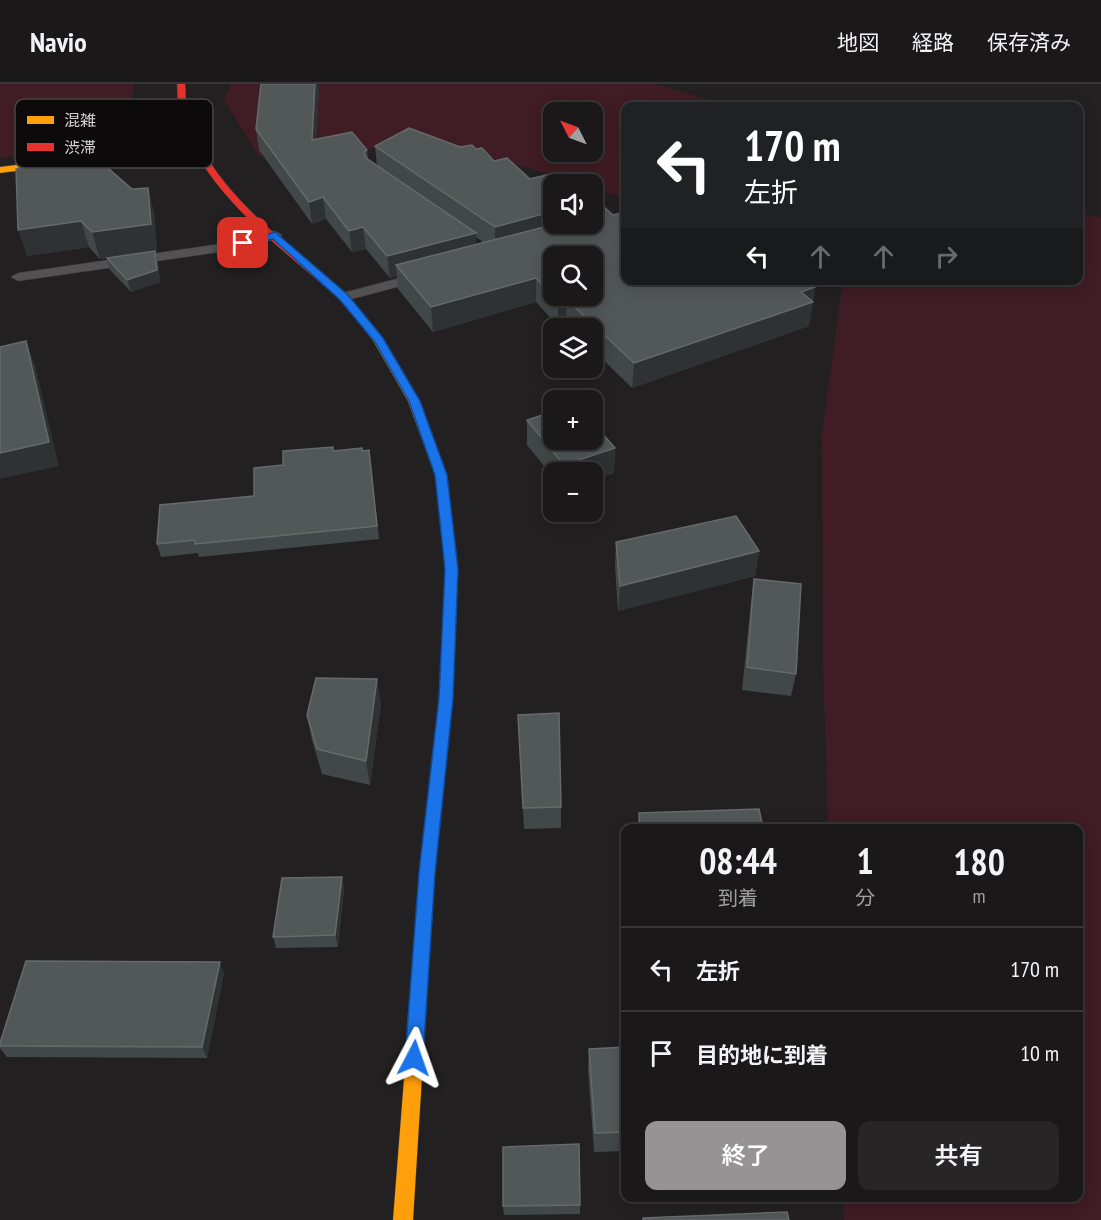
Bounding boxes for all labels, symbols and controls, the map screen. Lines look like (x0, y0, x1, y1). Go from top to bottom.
text: Navio (30, 23, 87, 60)
text: 地図 (837, 29, 879, 56)
text: 経路 (912, 29, 954, 56)
text: 保存済み (987, 29, 1071, 56)
legend (15, 99, 213, 168)
north arrow (543, 102, 603, 162)
map controls (543, 102, 603, 522)
text: 混雑 (64, 110, 96, 130)
text: 170 m (744, 118, 841, 173)
icon: left (645, 126, 723, 204)
text: 渋滞 (64, 137, 96, 157)
button: sound (543, 174, 603, 234)
text: 左折 (744, 175, 798, 209)
pin (217, 217, 268, 268)
icon: arrive (226, 226, 259, 259)
icon: left (741, 240, 774, 273)
icon: ahead (804, 240, 837, 273)
icon: ahead (867, 240, 900, 273)
icon: right (930, 240, 963, 273)
button: search (543, 246, 603, 306)
button: layers (543, 318, 603, 378)
button: + (543, 390, 603, 450)
button: − (543, 462, 603, 522)
text: 08:44 (699, 837, 777, 884)
text: 1 (857, 837, 874, 884)
text: 180 (953, 838, 1005, 885)
text: m (973, 883, 986, 909)
text: 到着 (718, 885, 758, 911)
text: 分 (855, 885, 875, 911)
icon: left (645, 953, 678, 986)
text: 170 m (1010, 955, 1059, 983)
text: 左折 (696, 957, 740, 985)
position arrow (382, 1026, 446, 1090)
icon: arrive (645, 1037, 678, 1070)
text: 10 m (1020, 1039, 1059, 1067)
text: 目的地に到着 (696, 1041, 828, 1069)
button: 終了 (645, 1121, 846, 1190)
button: 共有 (858, 1121, 1059, 1190)

